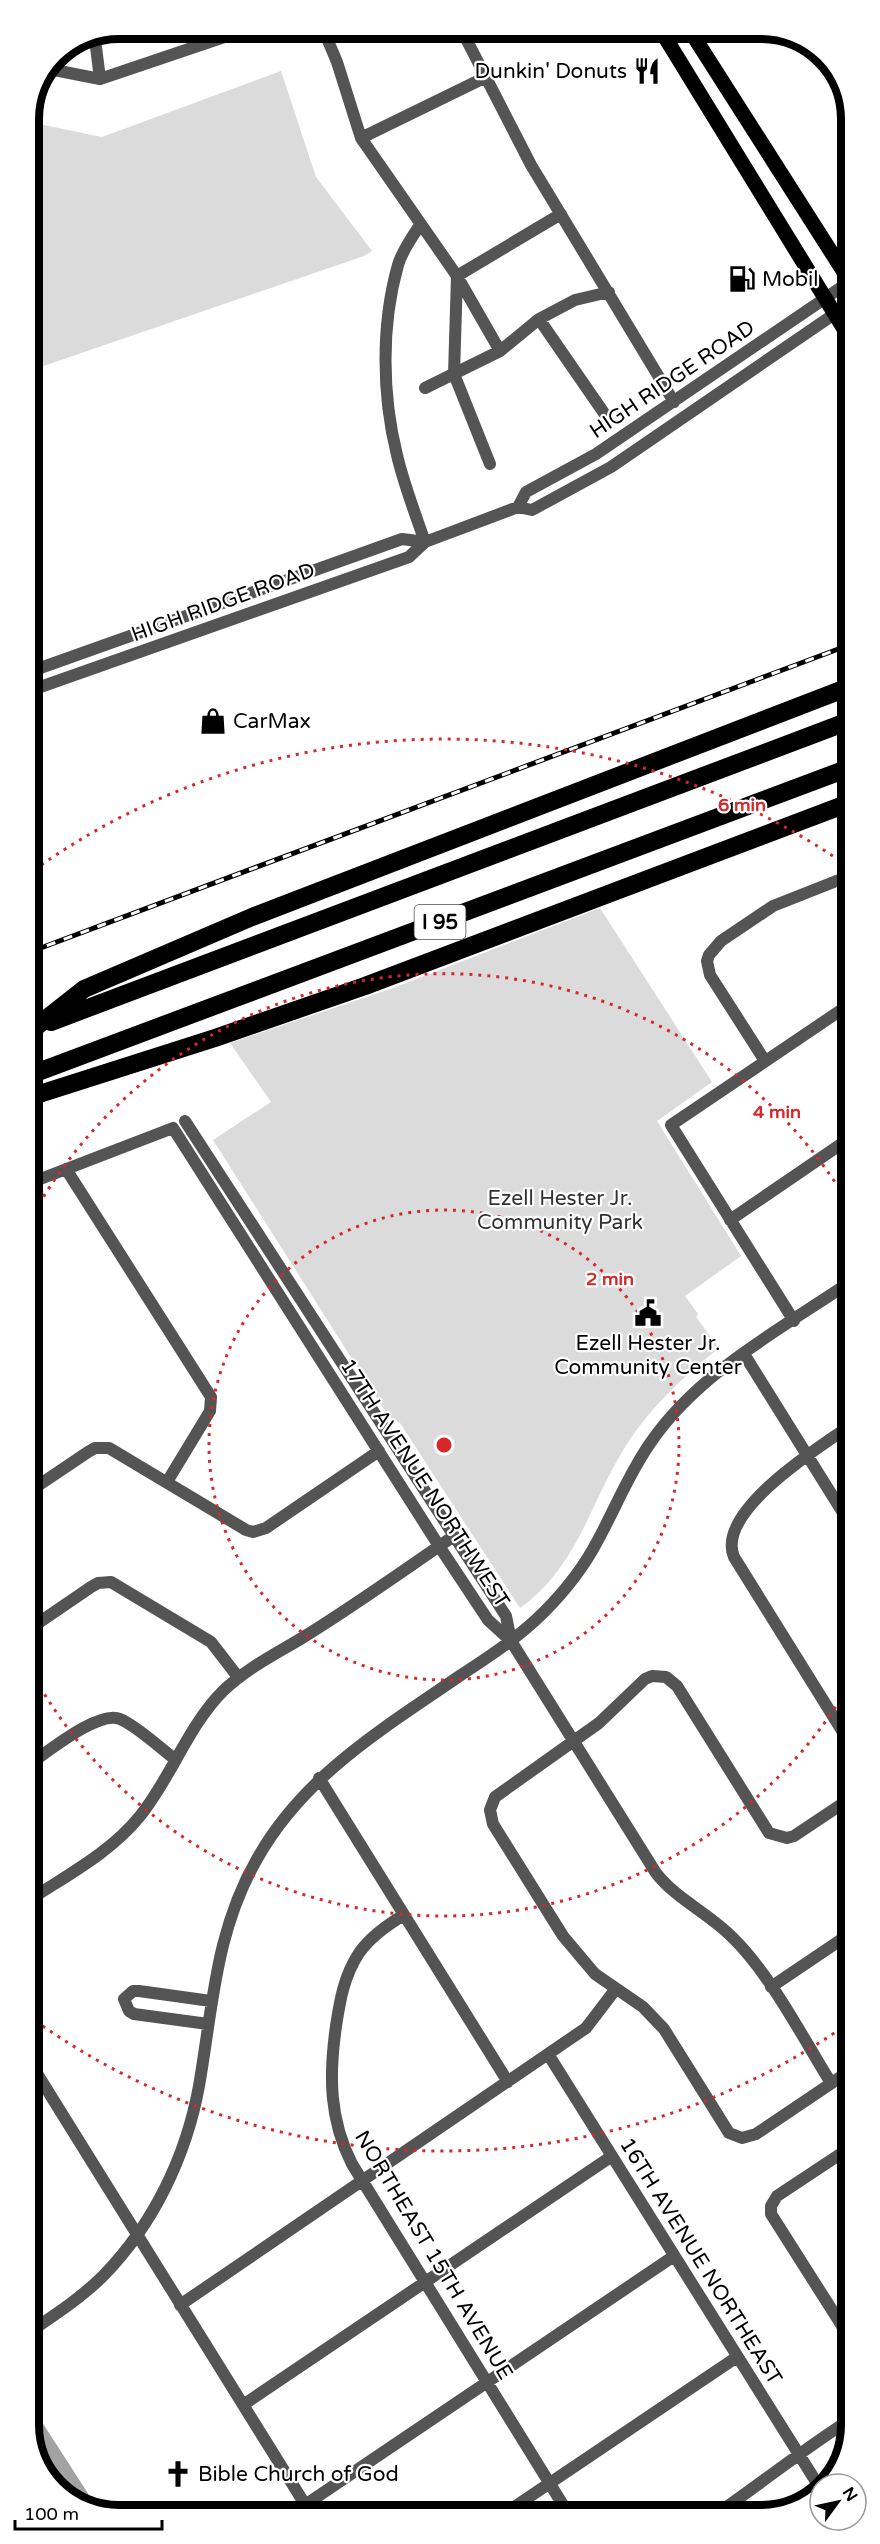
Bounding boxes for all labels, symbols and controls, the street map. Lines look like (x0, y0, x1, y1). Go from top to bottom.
restaurant icon: Dunkin' Donuts (632, 56, 662, 86)
place label: Dunkin' Donuts (474, 59, 627, 84)
fuel station icon: Mobil (727, 264, 757, 294)
place label: Mobil (762, 267, 818, 292)
street label: HIGH RIDGE ROAD (585, 315, 760, 444)
street label: HIGH RIDGE ROAD (128, 558, 318, 647)
shop icon: CarMax (198, 706, 228, 736)
place label: CarMax (233, 709, 311, 734)
text: 6 min (718, 794, 766, 816)
road number: I 95 (414, 905, 466, 939)
text: 4 min (753, 1101, 801, 1123)
park label: Ezell Hester Jr. Community Park (477, 1186, 643, 1235)
text: 2 min (586, 1268, 634, 1290)
public building icon: Ezell Hester Jr. Community Center (633, 1298, 663, 1328)
place label: Ezell Hester Jr. Community Center (554, 1331, 742, 1380)
street label: 17TH AVENUE NORTHWEST (335, 1354, 515, 1613)
centre of rings (434, 1435, 454, 1455)
street label: NORTHEAST 15TH AVENUE (349, 2126, 518, 2384)
street label: 16TH AVENUE NORTHEAST (614, 2133, 787, 2389)
church icon: Bible Church of God (163, 2459, 193, 2489)
place label: Bible Church of God (198, 2462, 399, 2487)
north arrow (808, 2472, 868, 2532)
text: N (838, 2484, 862, 2505)
scale bar (15, 2493, 162, 2531)
text: 100 m (24, 2503, 79, 2525)

